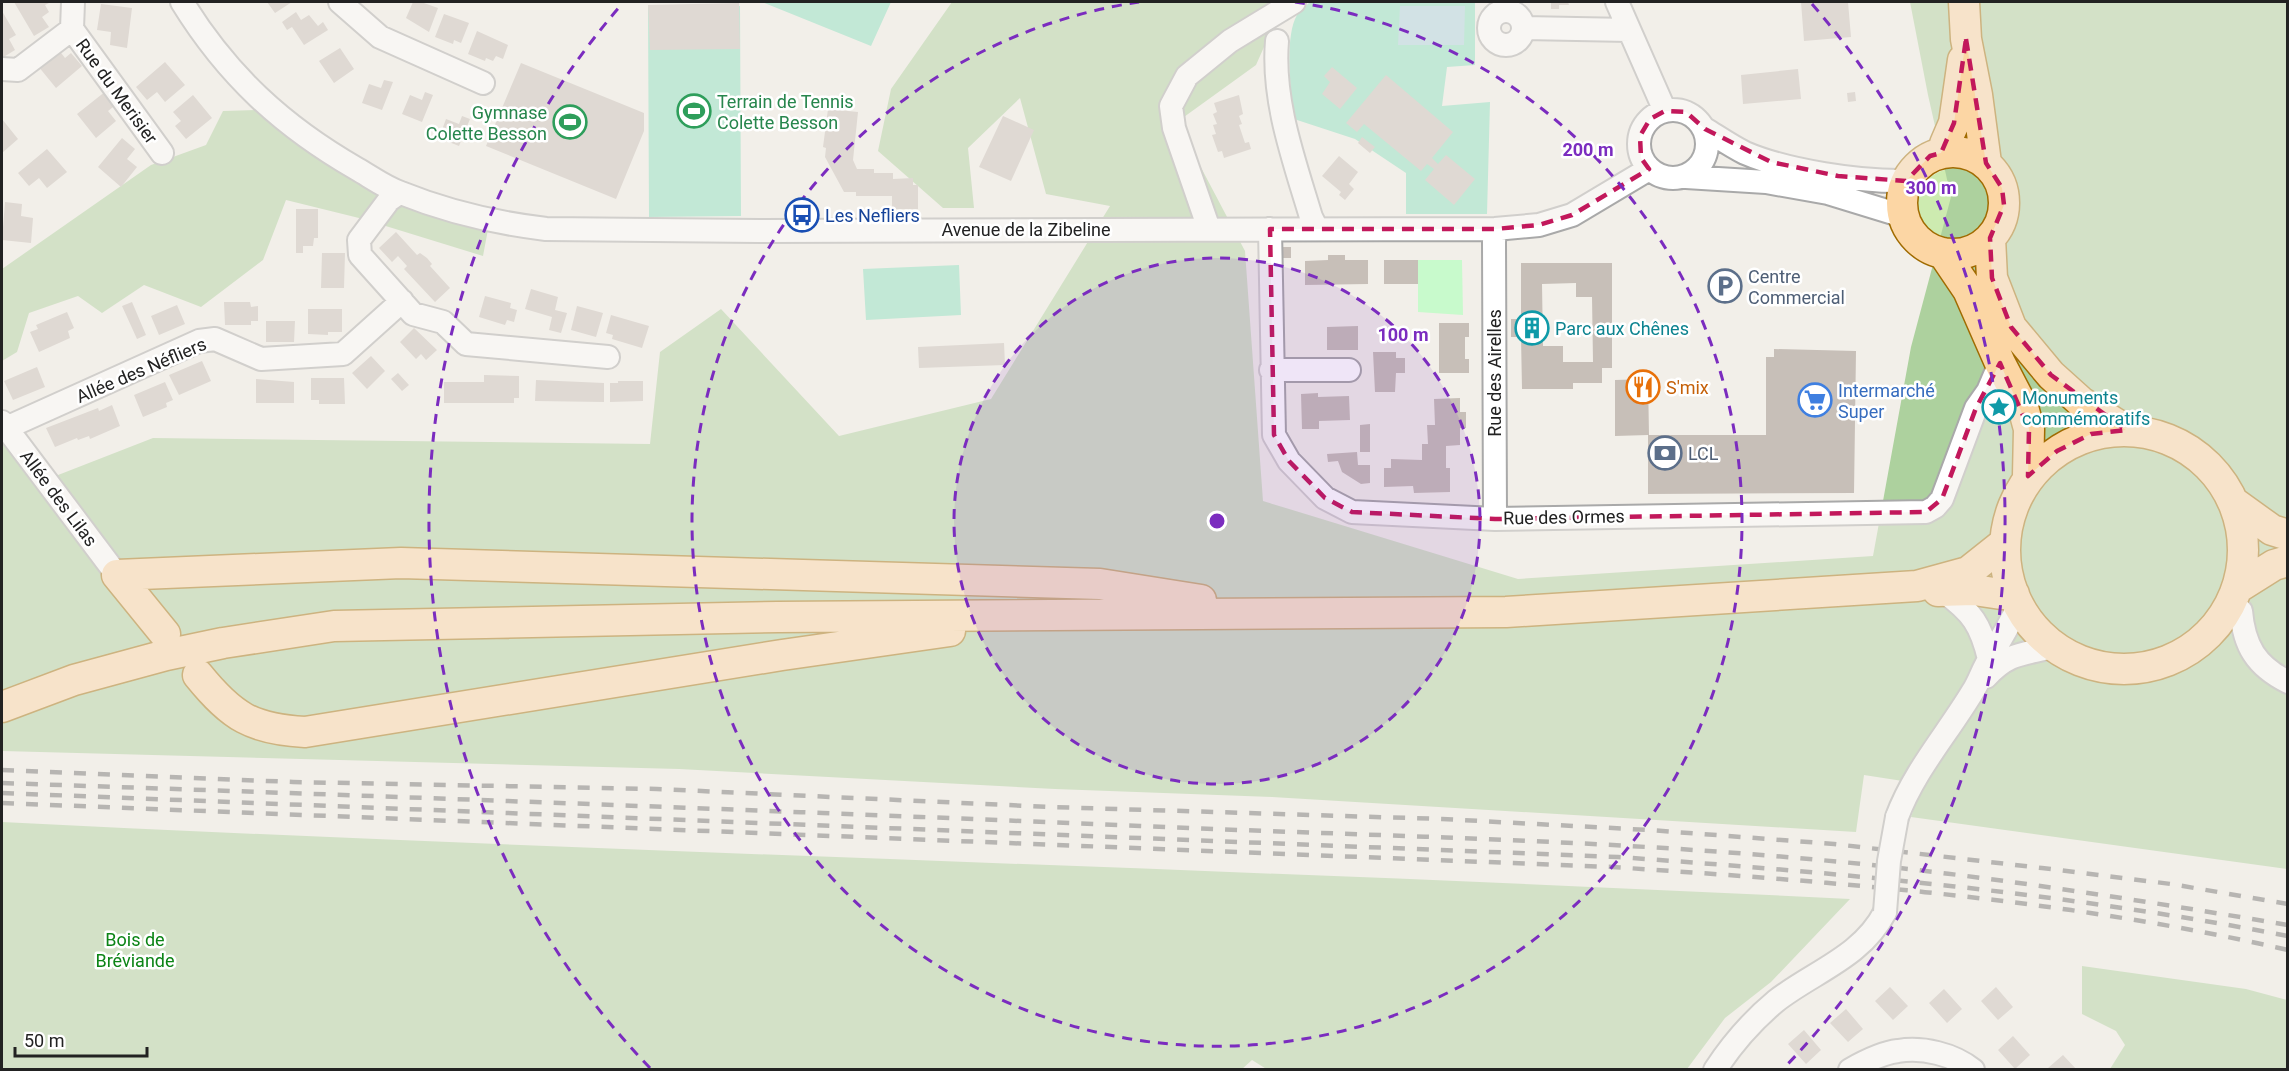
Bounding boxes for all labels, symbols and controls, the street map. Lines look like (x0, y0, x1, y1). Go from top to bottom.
street label: Rue du Merisier (72, 34, 162, 148)
place label: Terrain de Tennis Colette Besson (717, 91, 854, 133)
sports icon: Terrain de Tennis Colette Besson (676, 93, 712, 129)
place label: Gymnase Colette Besson (426, 102, 547, 144)
sports icon: Gymnase Colette Besson (552, 104, 588, 140)
text: 200 m (1562, 139, 1614, 160)
text: 300 m (1905, 177, 1957, 198)
bus stop icon: Les Nefliers (784, 197, 820, 233)
place label: Les Nefliers (825, 205, 920, 226)
street label: Avenue de la Zibeline (941, 219, 1111, 240)
place label: Centre Commercial (1748, 266, 1845, 308)
parking icon: Centre Commercial (1707, 268, 1743, 304)
street label: Rue des Airelles (1484, 309, 1505, 437)
building icon: Parc aux Chênes (1514, 310, 1550, 346)
place label: Parc aux Chênes (1555, 318, 1689, 339)
text: 100 m (1377, 324, 1429, 345)
street label: Allée des Néfliers (73, 333, 209, 407)
restaurant icon: S'mix (1625, 369, 1661, 405)
place label: S'mix (1666, 377, 1709, 398)
place label: Intermarché Super (1838, 380, 1935, 422)
supermarket icon: Intermarché Super (1797, 382, 1833, 418)
place label: Monuments commémoratifs (2022, 387, 2150, 429)
place icon: Monuments commémoratifs (1981, 389, 2017, 425)
bank icon: LCL (1647, 435, 1683, 471)
place label: LCL (1688, 443, 1719, 464)
street label: Allée des Lilas (16, 446, 102, 550)
street label: Rue des Ormes (1503, 505, 1625, 529)
centre of rings (1207, 511, 1227, 531)
park label: Bois de Bréviande (95, 929, 175, 971)
scale bar (15, 1020, 147, 1058)
text: 50 m (24, 1030, 64, 1051)

